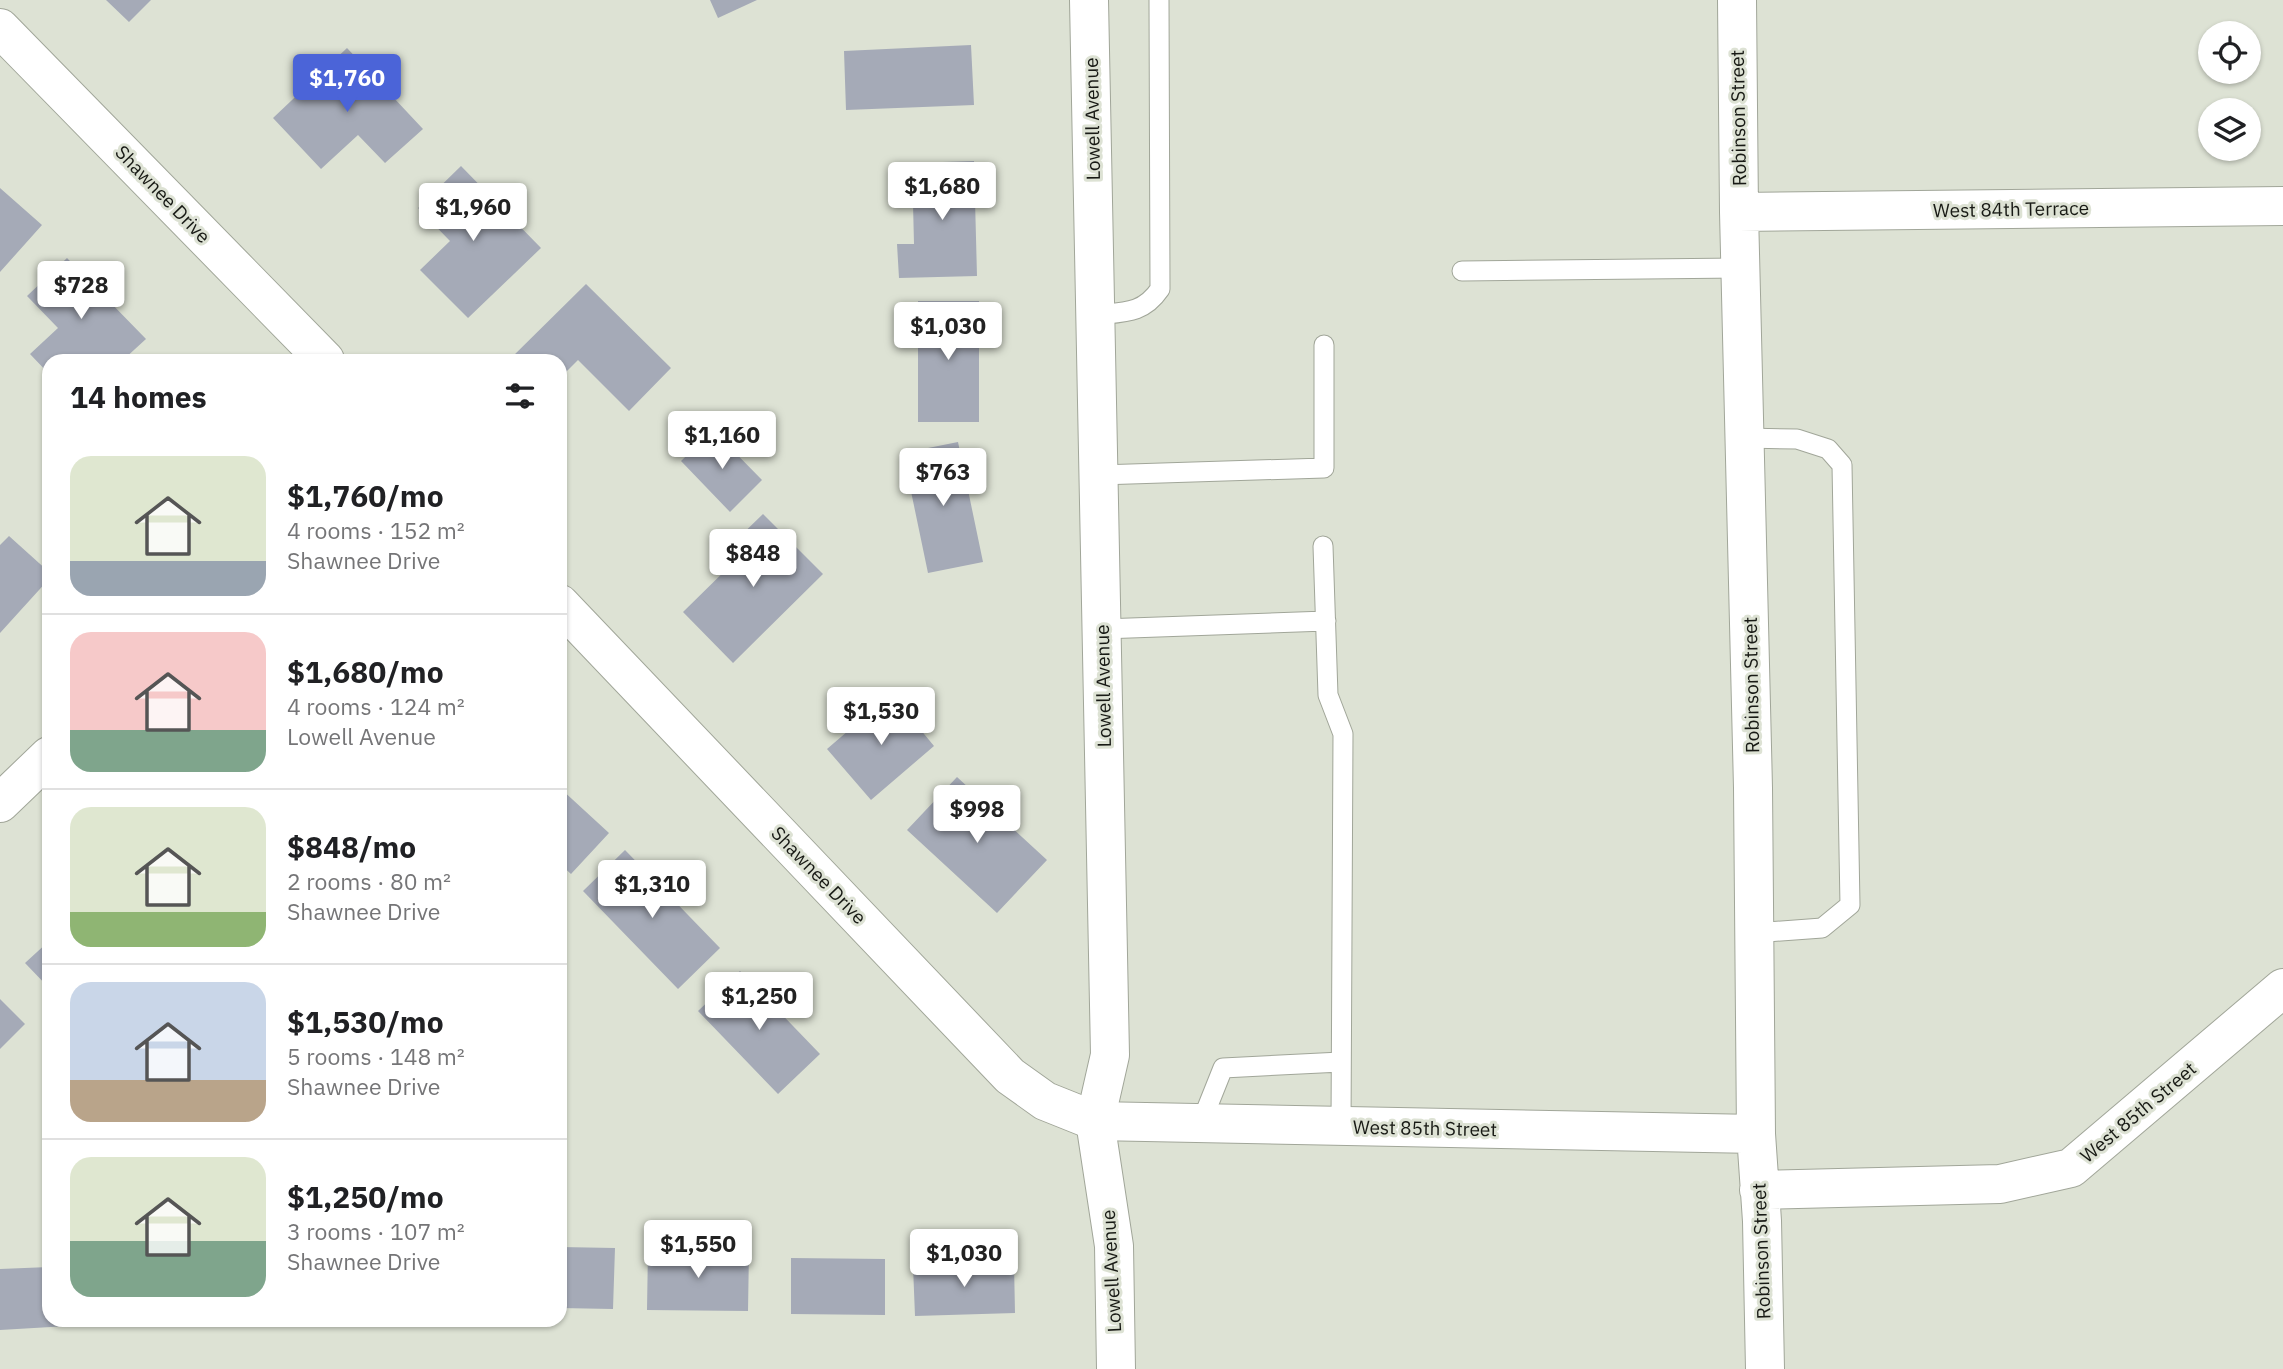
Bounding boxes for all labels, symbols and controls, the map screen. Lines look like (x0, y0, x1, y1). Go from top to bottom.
map controls (2198, 21, 2261, 161)
button: locate (2198, 21, 2261, 84)
street label: Robinson Street (1725, 50, 1751, 186)
pin: $1,760 (290, 54, 404, 114)
street label: Lowell Avenue (1079, 57, 1105, 181)
text: $1,760 (309, 62, 385, 92)
button: layers (2198, 98, 2261, 161)
street label: Shawnee Drive (110, 140, 216, 248)
pin: $1,680 (885, 162, 999, 222)
text: $1,680 (904, 170, 980, 200)
pin: $1,960 (416, 184, 530, 243)
text: $1,960 (435, 191, 511, 221)
street label: West 84th Terrace (1933, 196, 2089, 222)
pin: $728 (40, 262, 122, 321)
text: $728 (53, 269, 109, 299)
pin: $1,030 (891, 302, 1005, 362)
text: $1,030 (910, 310, 986, 340)
text: 14 homes (70, 377, 207, 416)
icon: filters (501, 377, 539, 415)
pin: $1,160 (665, 412, 779, 471)
text: $1,160 (684, 419, 760, 449)
pin: $763 (902, 448, 984, 508)
text: $763 (915, 456, 971, 486)
text: $1,760/mo (287, 476, 444, 515)
icon: home (126, 484, 210, 568)
text: 4 rooms · 152 m² (287, 515, 465, 545)
pin: $848 (712, 530, 794, 589)
text: $848 (725, 537, 781, 567)
text: Shawnee Drive (287, 545, 440, 575)
street label: Robinson Street (1738, 617, 1764, 753)
street label: Lowell Avenue (1090, 624, 1116, 748)
text: $1,680/mo (287, 652, 444, 691)
icon: home (126, 660, 210, 744)
pin: $1,530 (824, 688, 938, 747)
text: 4 rooms · 124 m² (287, 691, 465, 721)
text: $1,530 (843, 695, 919, 725)
text: Lowell Avenue (287, 721, 436, 751)
pin: $998 (936, 786, 1018, 845)
text: $998 (949, 793, 1005, 823)
street label: Shawnee Drive (766, 821, 872, 929)
text: $848/mo (287, 827, 416, 866)
icon: home (126, 835, 210, 919)
pin: $1,310 (595, 860, 709, 920)
text: 2 rooms · 80 m² (287, 866, 451, 896)
text: $1,310 (614, 868, 690, 898)
text: Shawnee Drive (287, 896, 440, 926)
pin: $1,250 (702, 972, 816, 1032)
text: $1,250 (721, 980, 797, 1010)
text: $1,530/mo (287, 1002, 444, 1041)
icon: home (126, 1010, 210, 1094)
text: 5 rooms · 148 m² (287, 1041, 465, 1071)
street label: West 85th Street (2075, 1056, 2201, 1168)
text: Shawnee Drive (287, 1071, 440, 1101)
street label: West 85th Street (1353, 1115, 1497, 1141)
text: $1,250/mo (287, 1177, 444, 1216)
street label: Robinson Street (1747, 1182, 1775, 1320)
icon: home (126, 1185, 210, 1269)
street label: Lowell Avenue (1096, 1209, 1126, 1333)
text: 3 rooms · 107 m² (287, 1216, 465, 1246)
pin: $1,550 (641, 1220, 755, 1280)
text: $1,550 (660, 1228, 736, 1258)
pin: $1,030 (907, 1230, 1021, 1289)
text: $1,030 (926, 1237, 1002, 1267)
text: Shawnee Drive (287, 1246, 440, 1276)

